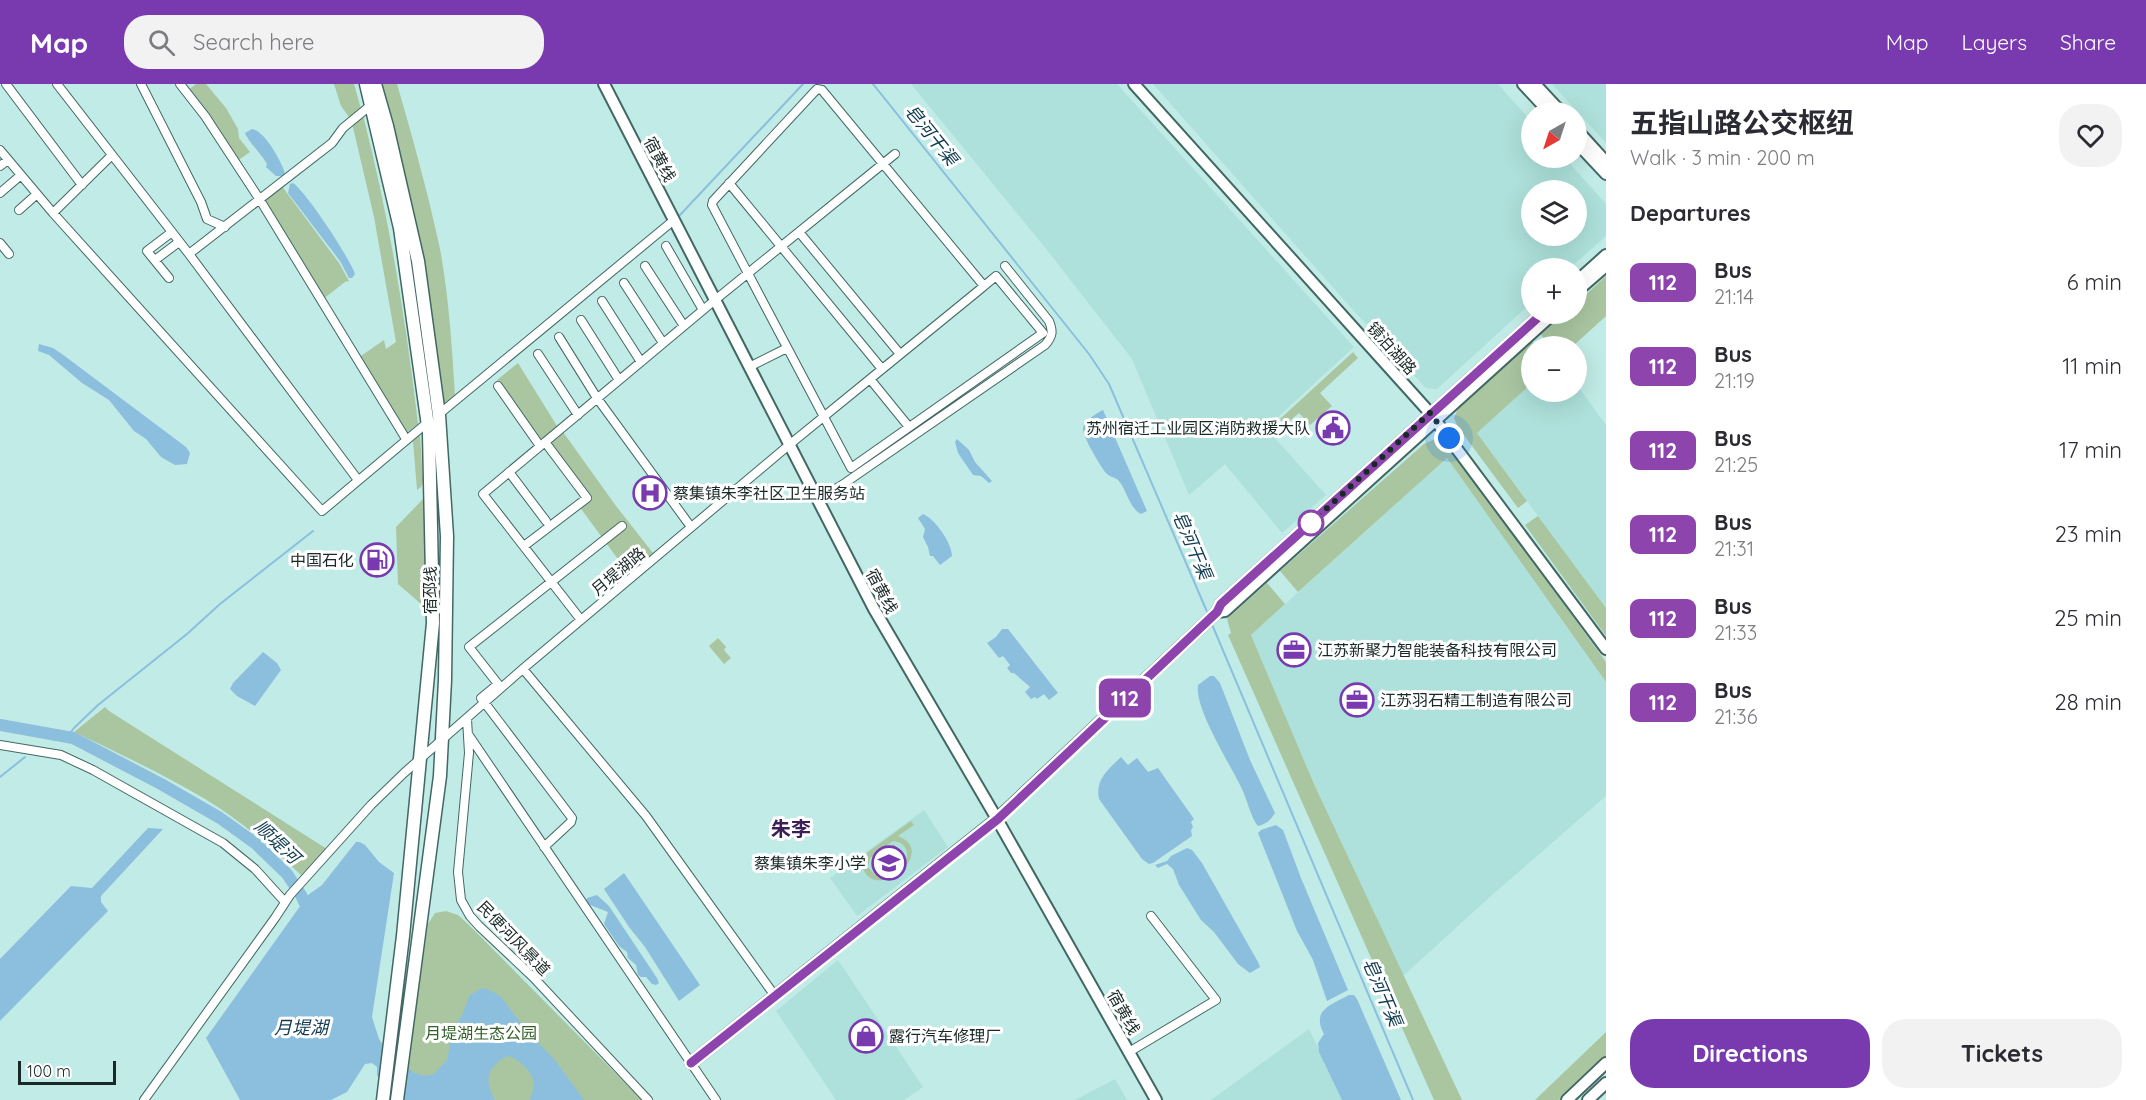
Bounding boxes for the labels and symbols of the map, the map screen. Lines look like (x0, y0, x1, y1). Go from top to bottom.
water label: 皂河干渠 (900, 99, 965, 172)
north arrow (1521, 102, 1587, 168)
street label: 宿黄线 (640, 133, 680, 185)
street label: 镜泊湖路 (1363, 318, 1421, 378)
public building icon: 苏州宿迁工业园区消防救援大队 (1315, 410, 1351, 446)
place label: 苏州宿迁工业园区消防救援大队 (1086, 418, 1310, 438)
your location (1434, 423, 1464, 453)
hospital icon: 蔡集镇朱李社区卫生服务站 (632, 475, 668, 511)
place label: 蔡集镇朱李社区卫生服务站 (673, 483, 865, 503)
water label: 皂河干渠 (1168, 507, 1218, 585)
unlabelled marker (1298, 510, 1324, 536)
fuel station icon: 中国石化 (359, 542, 395, 578)
street label: 月堤湖路 (587, 543, 649, 599)
place label: 中国石化 (290, 550, 354, 570)
street label: 宿黄线 (862, 565, 902, 617)
street label: 宿邳线 (420, 566, 440, 614)
office icon: 江苏新聚力智能装备科技有限公司 (1276, 632, 1312, 668)
place label: 江苏新聚力智能装备科技有限公司 (1317, 640, 1557, 660)
line badge: 112 (1090, 678, 1160, 718)
office icon: 江苏羽石精工制造有限公司 (1339, 682, 1375, 718)
place label: 江苏羽石精工制造有限公司 (1380, 690, 1572, 710)
water label: 顺堤河 (250, 815, 307, 871)
district label: 朱李 (771, 816, 811, 841)
school or university icon: 蔡集镇朱李小学 (871, 845, 907, 881)
place label: 蔡集镇朱李小学 (754, 853, 866, 873)
street label: 民便河风景道 (473, 897, 555, 979)
water label: 皂河干渠 (1358, 954, 1408, 1032)
street label: 宿黄线 (1104, 986, 1144, 1038)
water label: 月堤湖 (274, 1016, 331, 1039)
shop icon: 露行汽车修理厂 (848, 1018, 884, 1054)
park label: 月堤湖生态公园 (425, 1023, 537, 1043)
place label: 露行汽车修理厂 (889, 1026, 1001, 1046)
scale bar (18, 1058, 116, 1086)

